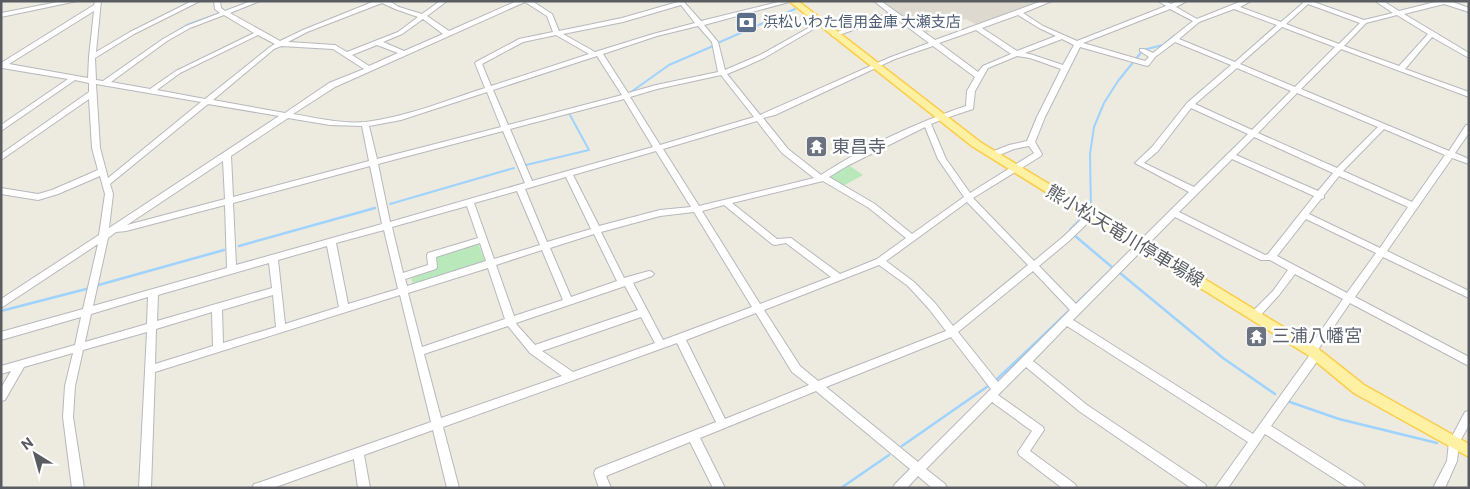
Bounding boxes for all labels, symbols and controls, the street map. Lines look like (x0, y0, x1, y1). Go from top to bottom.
bank icon: 浜松いわた信用金庫 大瀬支店 (735, 10, 759, 34)
place label: 浜松いわた信用金庫 大瀬支店 (763, 12, 961, 30)
temple icon: 東昌寺 (804, 135, 828, 159)
place label: 東昌寺 (832, 135, 886, 157)
street label: 熊小松天竜川停車場線 (1043, 179, 1208, 291)
temple icon: 三浦八幡宮 (1244, 324, 1268, 348)
place label: 三浦八幡宮 (1272, 324, 1362, 346)
north arrow (10, 429, 60, 479)
text: N (18, 433, 36, 453)

